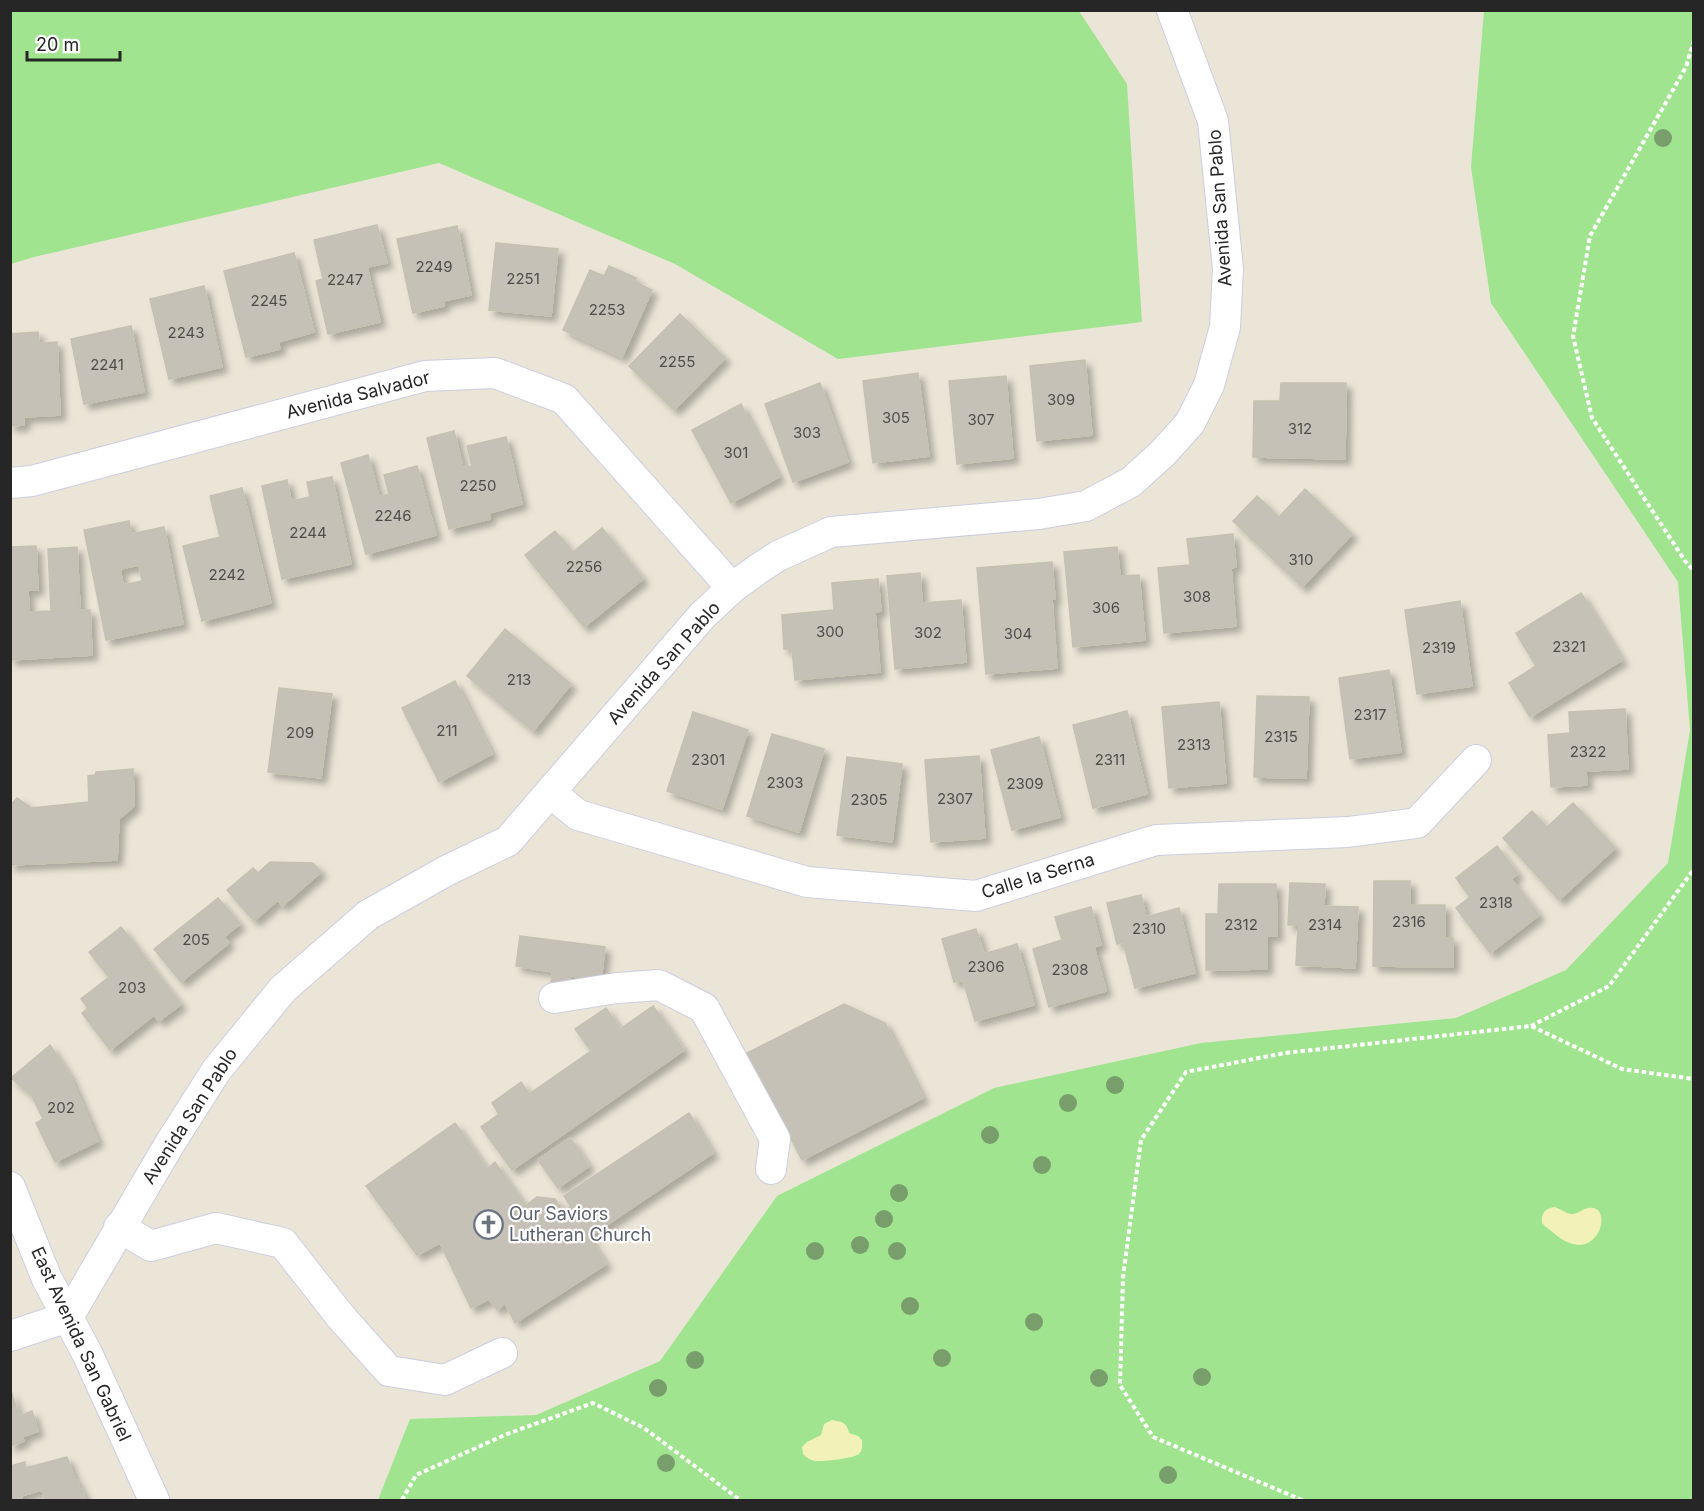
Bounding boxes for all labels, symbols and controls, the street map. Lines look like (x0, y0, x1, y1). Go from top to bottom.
scale bar (27, 24, 120, 62)
text: 20 m (36, 34, 79, 55)
street label: Avenida San Pablo (1204, 129, 1235, 287)
house number: 2249 (415, 257, 453, 276)
house number: 2251 (506, 269, 540, 288)
house number: 2247 (327, 270, 363, 289)
house number: 2245 (251, 291, 287, 310)
house number: 2253 (589, 300, 625, 319)
house number: 2243 (167, 323, 205, 342)
house number: 2255 (659, 352, 695, 371)
house number: 2241 (90, 355, 124, 374)
street label: Avenida Salvador (284, 366, 432, 423)
house number: 309 (1047, 390, 1075, 409)
house number: 305 (882, 408, 910, 427)
house number: 307 (968, 410, 994, 429)
house number: 312 (1288, 419, 1312, 438)
house number: 303 (793, 423, 821, 442)
house number: 301 (724, 443, 748, 462)
house number: 2250 (460, 476, 496, 495)
house number: 2246 (374, 506, 412, 525)
house number: 2244 (289, 523, 327, 542)
house number: 310 (1289, 550, 1313, 569)
house number: 2256 (566, 557, 602, 576)
house number: 2242 (209, 565, 245, 584)
house number: 308 (1183, 587, 1211, 606)
street label: Avenida San Pablo (603, 597, 724, 728)
house number: 306 (1092, 598, 1120, 617)
house number: 300 (816, 622, 844, 641)
house number: 302 (914, 623, 942, 642)
house number: 304 (1004, 624, 1032, 643)
house number: 2321 (1552, 637, 1586, 656)
house number: 2319 (1422, 638, 1456, 657)
house number: 213 (507, 670, 531, 689)
house number: 2317 (1353, 705, 1387, 724)
house number: 211 (436, 721, 458, 740)
house number: 209 (286, 723, 314, 742)
house number: 2315 (1264, 727, 1298, 746)
house number: 2313 (1177, 735, 1211, 754)
house number: 2322 (1570, 742, 1606, 761)
house number: 2301 (691, 750, 725, 769)
house number: 2311 (1095, 750, 1125, 769)
house number: 2303 (766, 773, 804, 792)
house number: 2309 (1006, 774, 1044, 793)
house number: 2307 (937, 789, 973, 808)
house number: 2305 (851, 790, 888, 809)
street label: Calle la Serna (979, 848, 1097, 903)
house number: 2318 (1479, 893, 1513, 912)
house number: 2316 (1392, 912, 1426, 931)
house number: 2312 (1224, 915, 1258, 934)
house number: 2314 (1308, 915, 1342, 934)
house number: 2310 (1132, 919, 1166, 938)
house number: 205 (182, 930, 210, 949)
house number: 2306 (967, 957, 1005, 976)
house number: 2308 (1051, 960, 1089, 979)
house number: 203 (118, 978, 146, 997)
street label: Avenida San Pablo (138, 1044, 241, 1188)
house number: 202 (47, 1098, 75, 1117)
place label: Our Saviors Lutheran Church (509, 1203, 651, 1245)
church icon: Our Saviors Lutheran Church (472, 1208, 504, 1240)
street label: East Avenida San Gabriel (27, 1243, 136, 1444)

